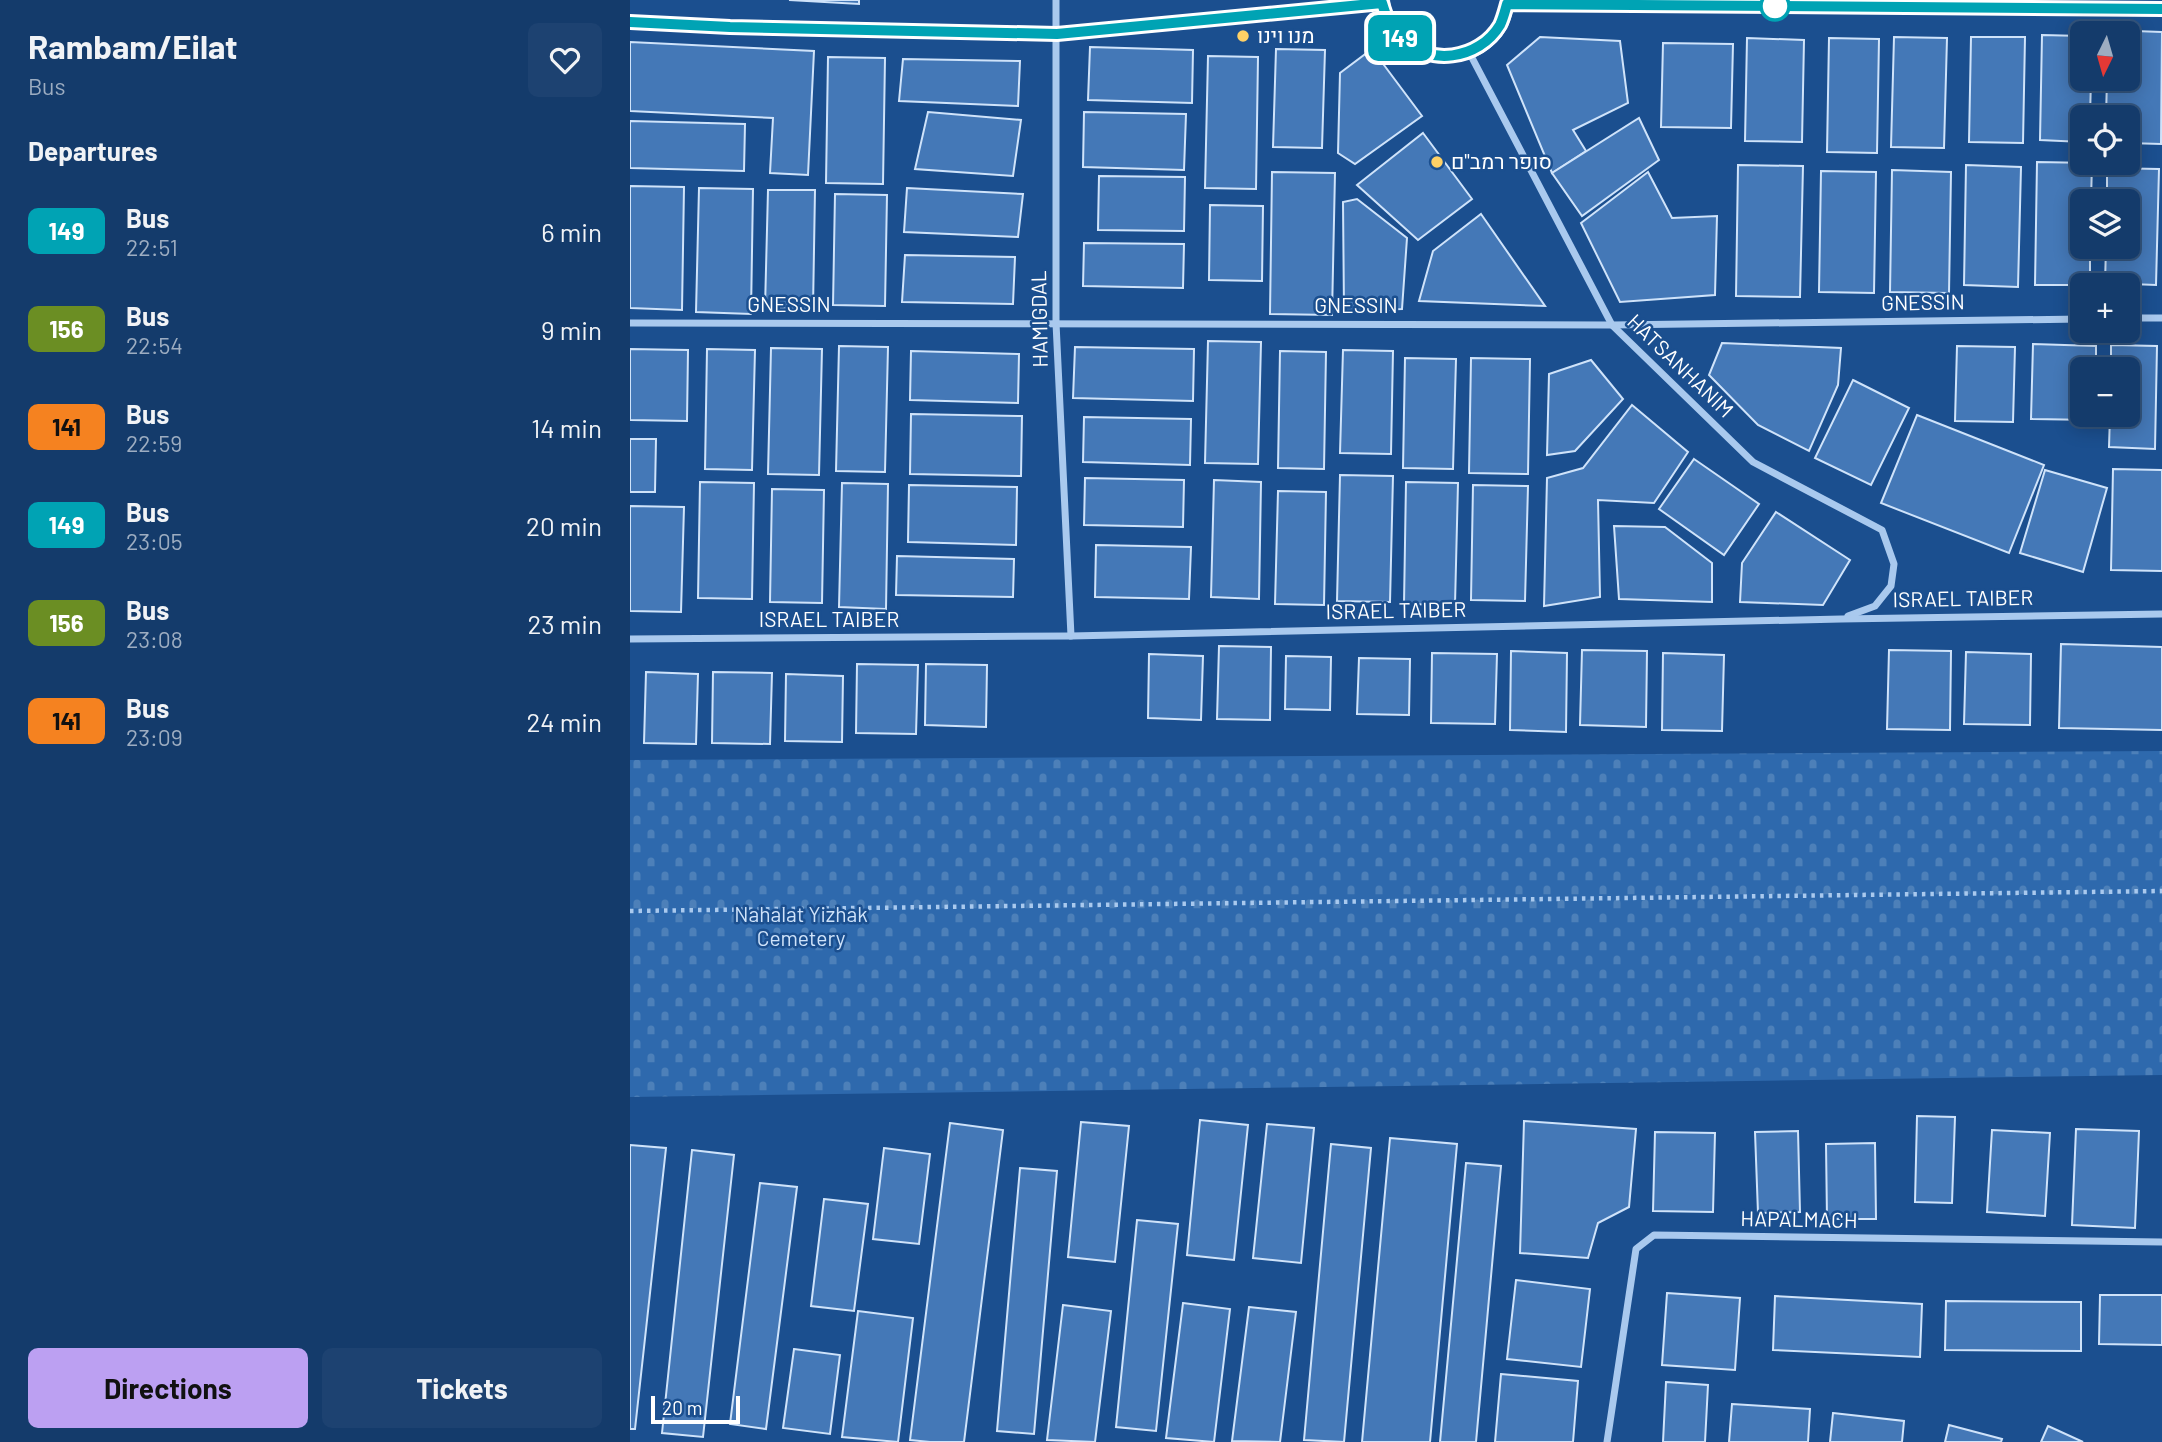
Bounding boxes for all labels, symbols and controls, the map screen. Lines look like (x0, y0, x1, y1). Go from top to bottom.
unlabelled marker (1760, 0, 1790, 21)
line badge: 149 (1360, 15, 1440, 61)
north arrow (2070, 21, 2140, 91)
map controls (2070, 21, 2140, 427)
place label: מנו וינו (1257, 22, 1315, 47)
button: heart (528, 23, 602, 97)
text: 149 (1382, 23, 1418, 52)
text: Rambam/Eilat (28, 26, 238, 66)
marker: מנו וינו (1235, 28, 1251, 44)
text: Bus (28, 72, 66, 100)
button: locate (2070, 105, 2140, 175)
text: Departures (28, 135, 158, 166)
place label: סופר רמב"ם (1451, 148, 1552, 173)
marker: סופר רמב"ם (1429, 154, 1445, 170)
button: layers (2070, 189, 2140, 259)
text: Bus (126, 202, 169, 233)
text: 149 (49, 216, 84, 245)
text: 6 min (541, 216, 602, 247)
text: 22:51 (126, 233, 178, 261)
street label: HAMIGDAL (1025, 270, 1052, 368)
button: + (2070, 273, 2140, 343)
street label: GNESSIN (1881, 288, 1965, 315)
street label: GNESSIN (747, 291, 831, 316)
street label: GNESSIN (1314, 292, 1398, 317)
text: Bus (126, 300, 169, 331)
street label: HATSANHANIM (1623, 308, 1739, 422)
text: 156 (49, 314, 84, 343)
text: 9 min (541, 314, 602, 345)
text: 22:54 (126, 331, 183, 359)
button: − (2070, 357, 2140, 427)
text: Bus (126, 398, 169, 429)
text: 141 (52, 412, 81, 441)
text: 14 min (531, 412, 602, 443)
text: 22:59 (126, 429, 182, 457)
text: Bus (126, 496, 169, 527)
text: 149 (49, 510, 84, 539)
text: 20 min (526, 510, 602, 541)
text: 23:05 (126, 527, 183, 555)
street label: ISRAEL TAIBER (1892, 584, 2033, 611)
text: Bus (126, 594, 169, 625)
street label: ISRAEL TAIBER (1325, 596, 1466, 623)
street label: ISRAEL TAIBER (759, 606, 899, 631)
text: 156 (49, 608, 84, 637)
text: 23 min (527, 608, 602, 639)
text: 23:08 (126, 625, 183, 653)
text: Bus (126, 692, 169, 723)
text: 141 (52, 706, 81, 735)
text: 24 min (526, 706, 602, 737)
text: 23:09 (126, 723, 183, 751)
park label: Nahalat Yizhak Cemetery (734, 901, 868, 950)
street label: HAPALMACH (1740, 1205, 1858, 1232)
button: Directions (28, 1348, 308, 1428)
button: Tickets (322, 1348, 602, 1428)
scale bar (651, 1393, 740, 1425)
text: 20 m (662, 1396, 702, 1419)

